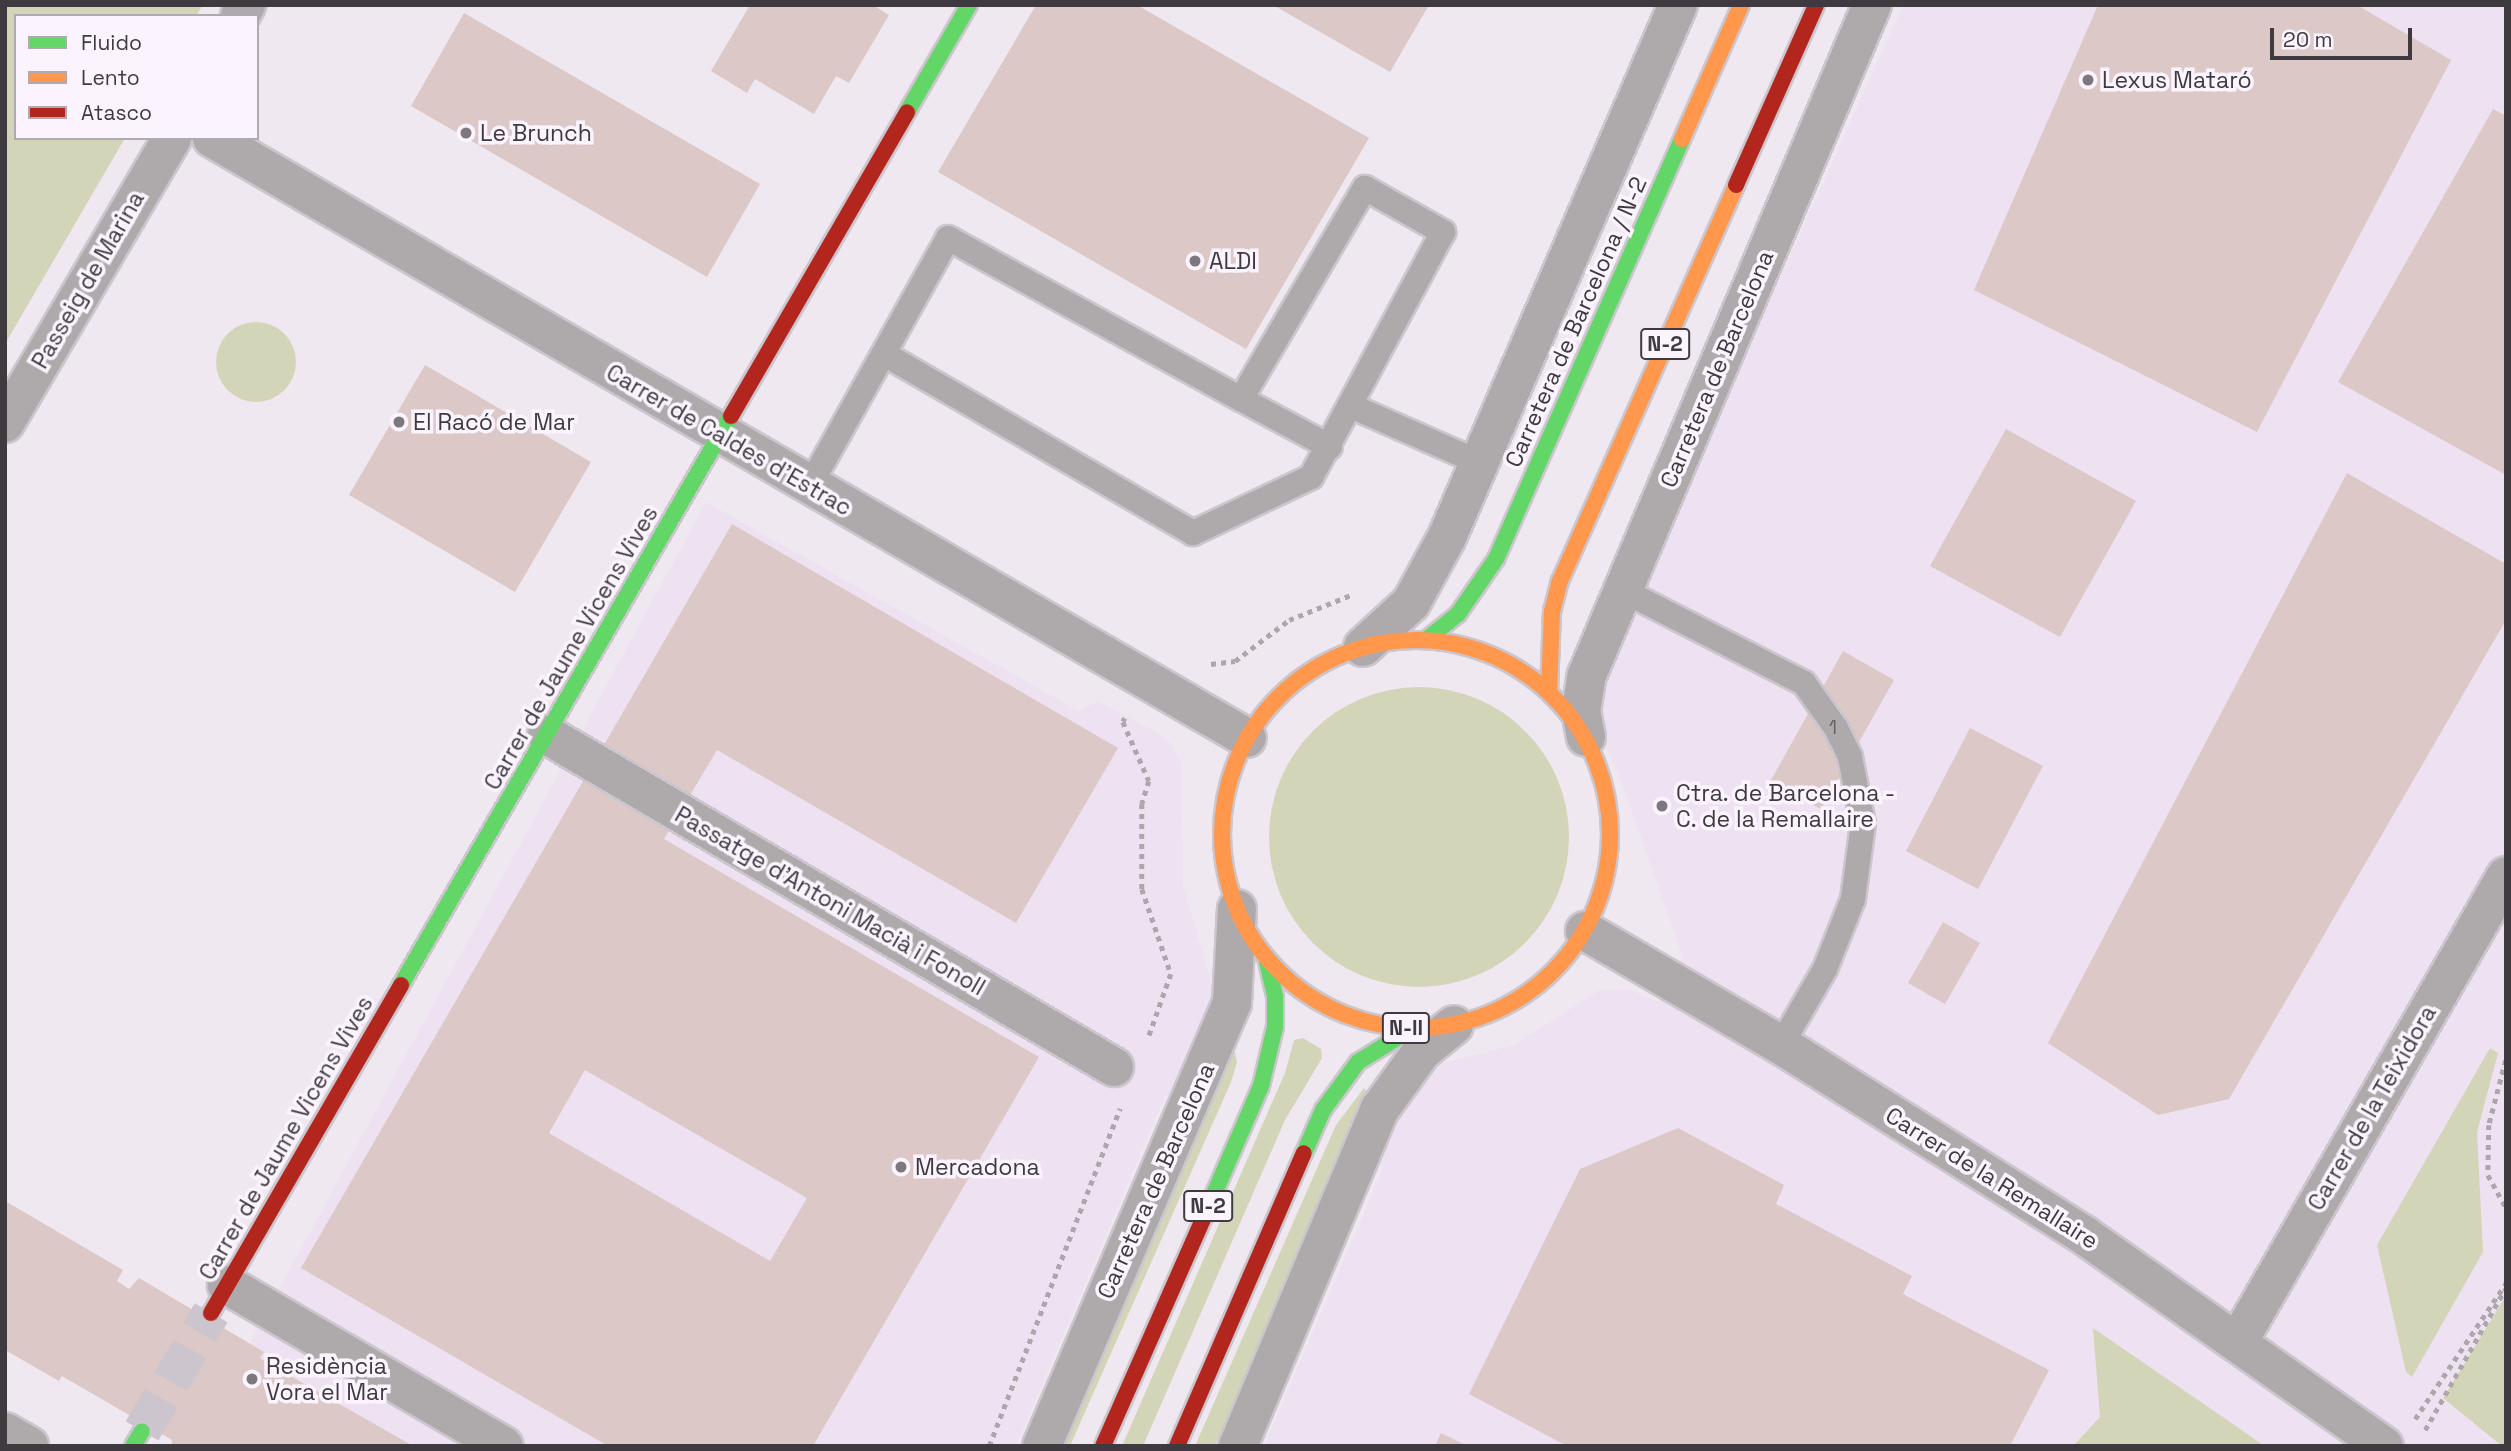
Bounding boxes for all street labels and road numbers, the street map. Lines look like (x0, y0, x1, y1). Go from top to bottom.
street label: Carretera de Barcelona / N-2 (1499, 173, 1653, 471)
street label: Passeig de Marina (26, 187, 150, 373)
street label: Carretera de Barcelona (1655, 246, 1779, 492)
road number: N-2 (1639, 326, 1691, 362)
street label: Carrer de Caldes d'Estrac (602, 358, 856, 522)
street label: Carrer de Jaume Vicens Vives (478, 501, 664, 795)
street label: Passatge d'Antoni Macià i Fonoll (670, 801, 990, 1001)
street label: Carrer de Jaume Vicens Vives (193, 991, 379, 1285)
street label: Carrer de la Teixidora (2302, 1000, 2442, 1216)
road number: N-II (1382, 1010, 1430, 1046)
street label: Carretera de Barcelona (1092, 1059, 1220, 1303)
street label: Carrer de la Remallaire (1881, 1101, 2103, 1255)
road number: N-2 (1182, 1188, 1234, 1224)

